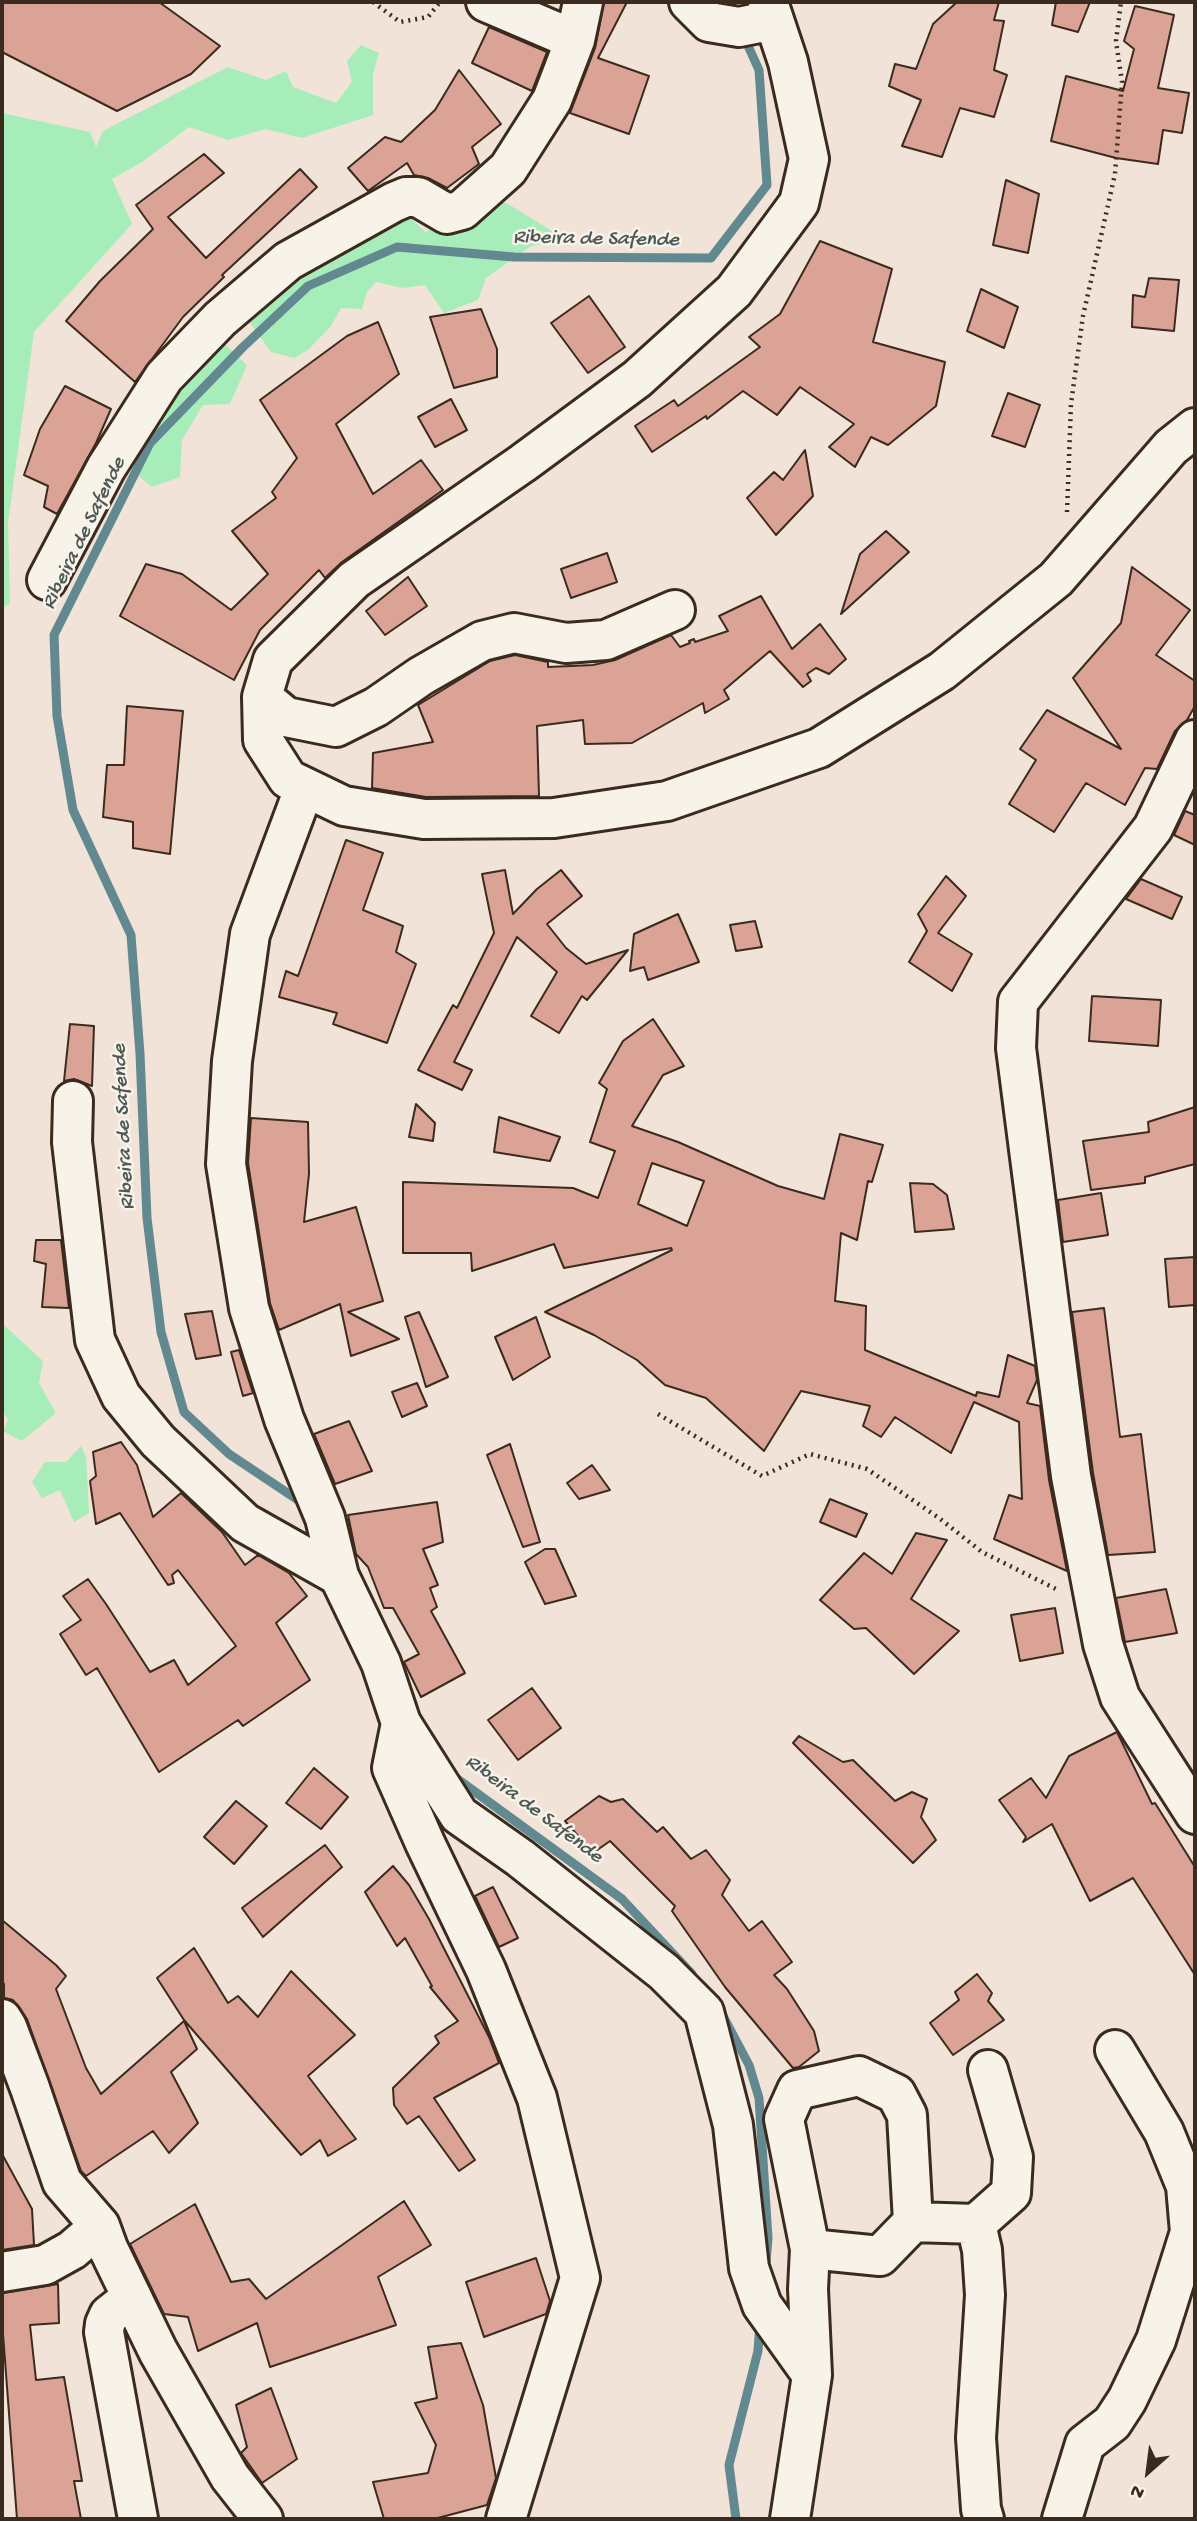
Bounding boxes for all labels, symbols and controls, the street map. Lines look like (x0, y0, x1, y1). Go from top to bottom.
water label: Ribeira de Safende (513, 226, 679, 254)
water label: Ribeira de Safende (37, 454, 133, 614)
water label: Ribeira de Safende (108, 1043, 142, 1211)
water label: Ribeira de Safende (459, 1750, 607, 1870)
north arrow (1113, 2437, 1183, 2507)
text: N (1127, 2478, 1149, 2504)

